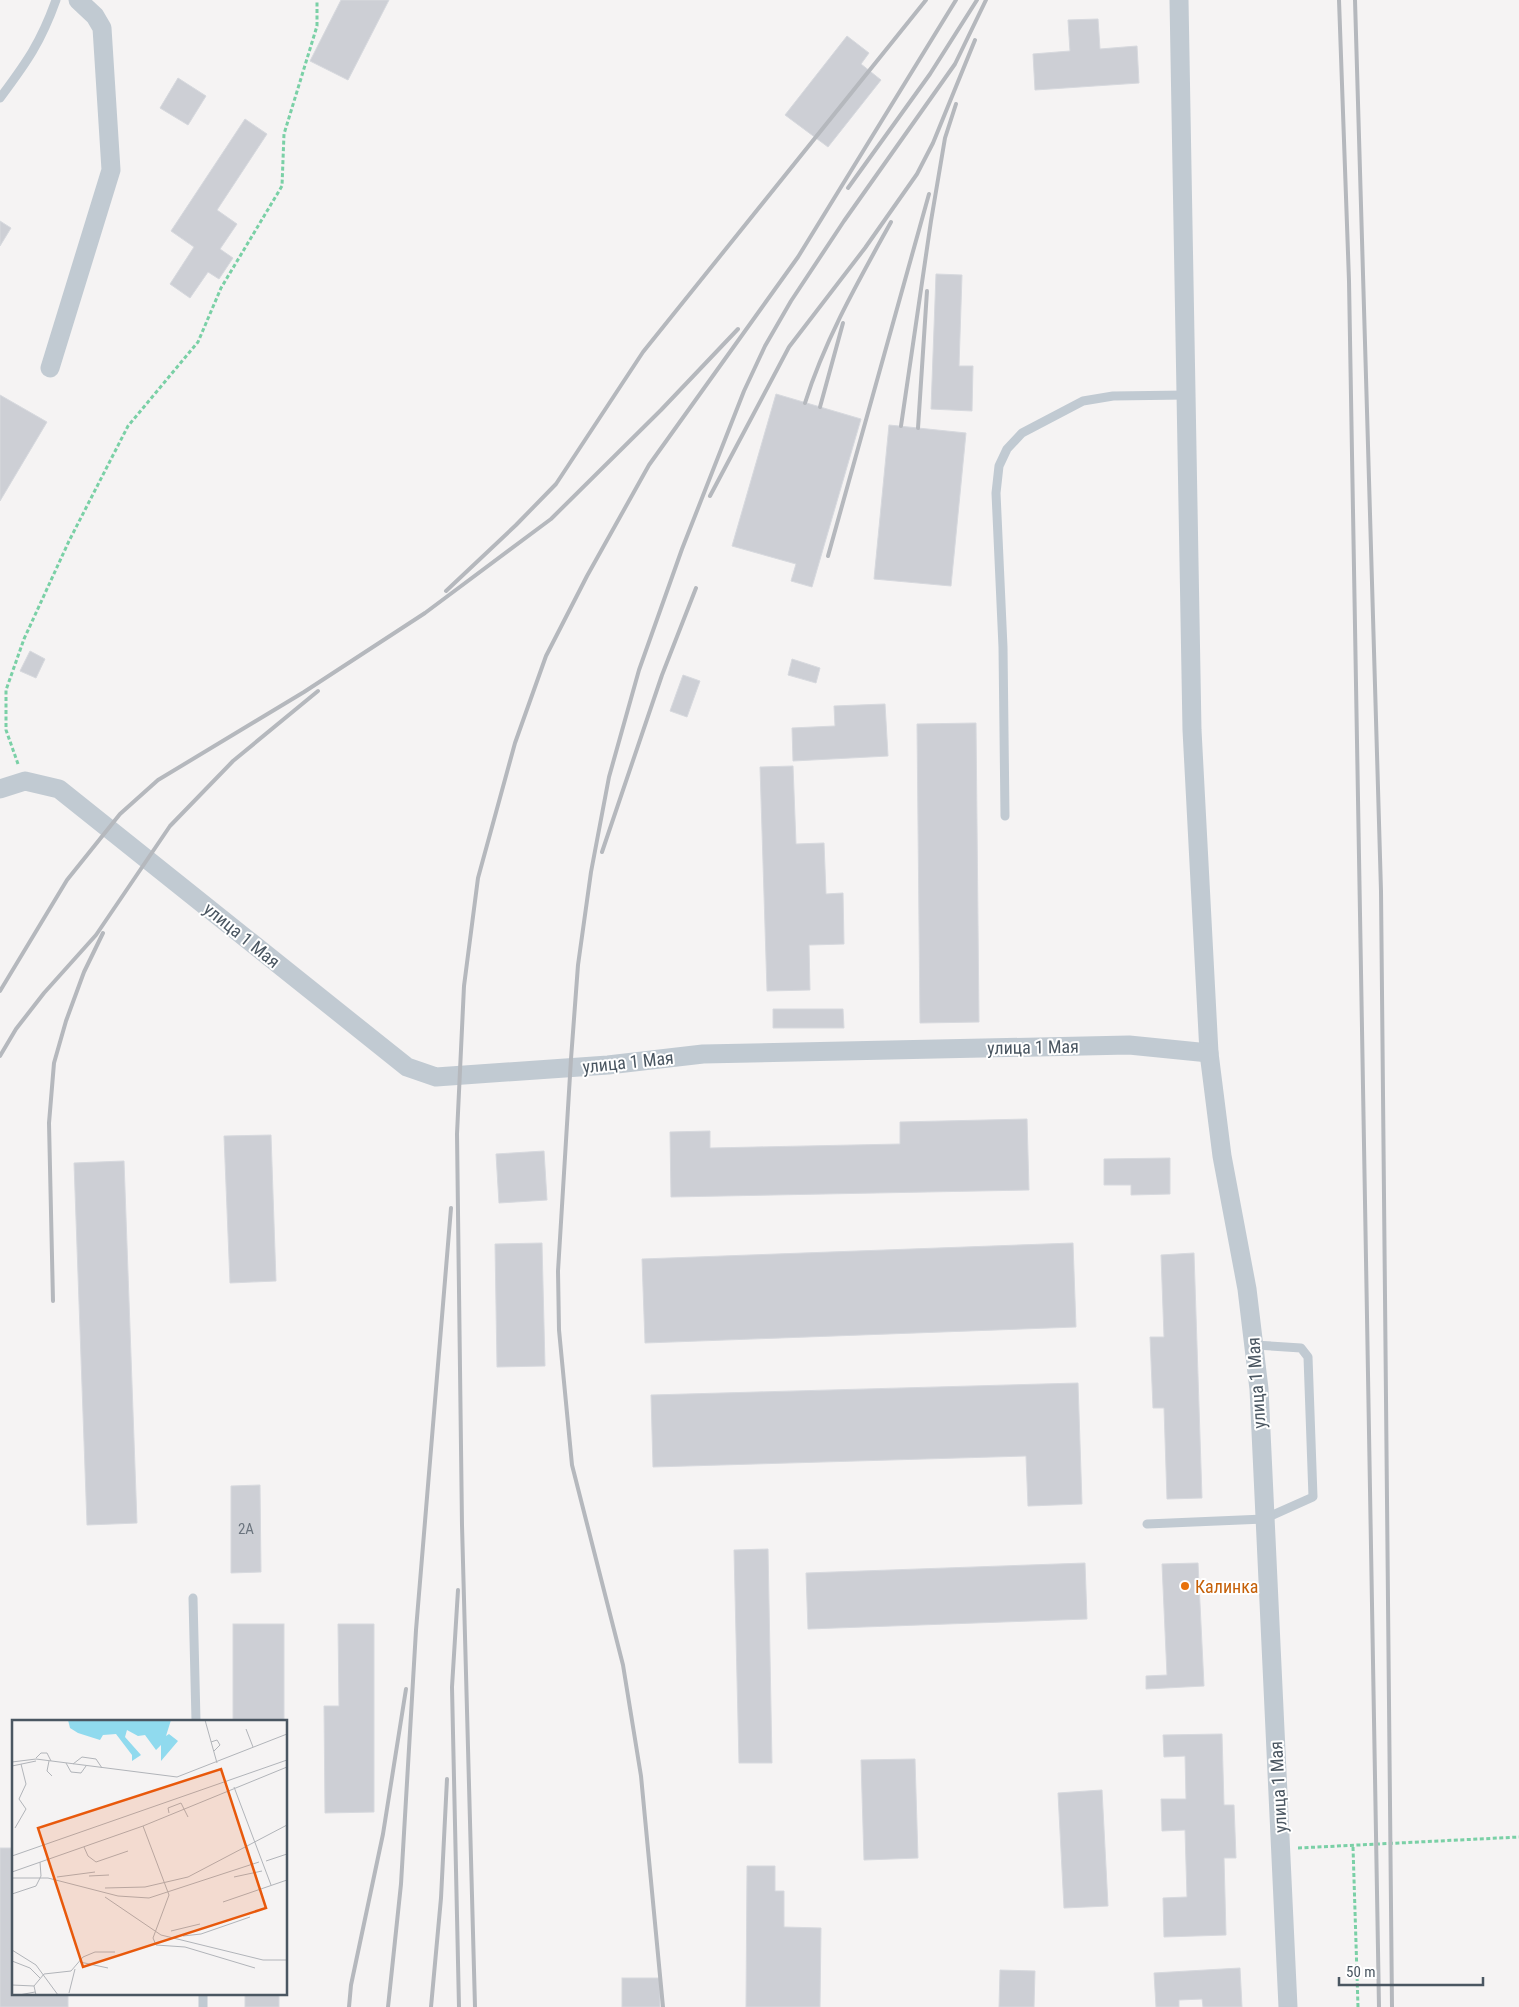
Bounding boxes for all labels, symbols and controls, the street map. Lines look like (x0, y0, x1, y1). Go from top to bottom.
street label: улица 1 Мая (200, 898, 284, 972)
street label: улица 1 Мая (987, 1036, 1079, 1058)
street label: улица 1 Мая (581, 1047, 675, 1077)
street label: улица 1 Мая (1242, 1337, 1270, 1429)
house number: 2А (238, 1520, 254, 1538)
place label: Калинка (1195, 1576, 1259, 1597)
marker: Калинка (1179, 1580, 1191, 1592)
inset map (12, 1720, 288, 1994)
street label: улица 1 Мая (1265, 1741, 1291, 1833)
scale bar (1339, 1954, 1483, 1986)
text: 50 m (1346, 1963, 1376, 1981)

